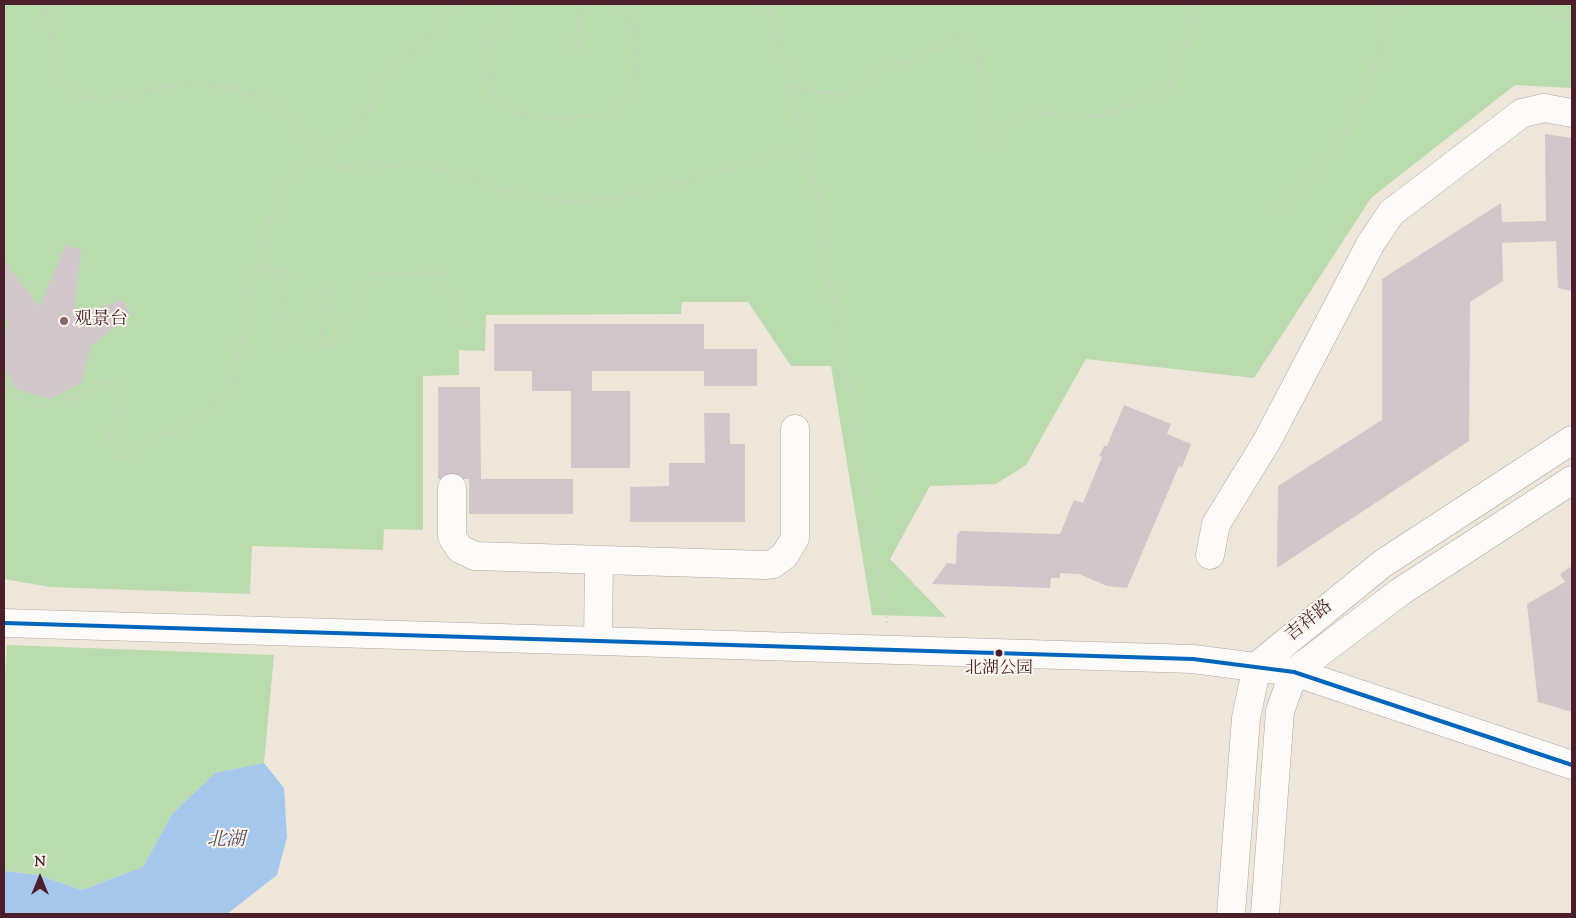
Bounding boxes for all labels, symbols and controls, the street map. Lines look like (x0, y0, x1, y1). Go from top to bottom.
place label: 观景台 (74, 310, 128, 332)
marker: 观景台 (58, 315, 70, 327)
street label: 吉祥路 (1282, 597, 1338, 647)
marker: 北湖公园 (994, 648, 1004, 658)
place label: 北湖公园 (965, 660, 1033, 680)
water label: 北湖 (207, 831, 245, 853)
north arrow (15, 853, 65, 903)
text: N (34, 853, 46, 873)

